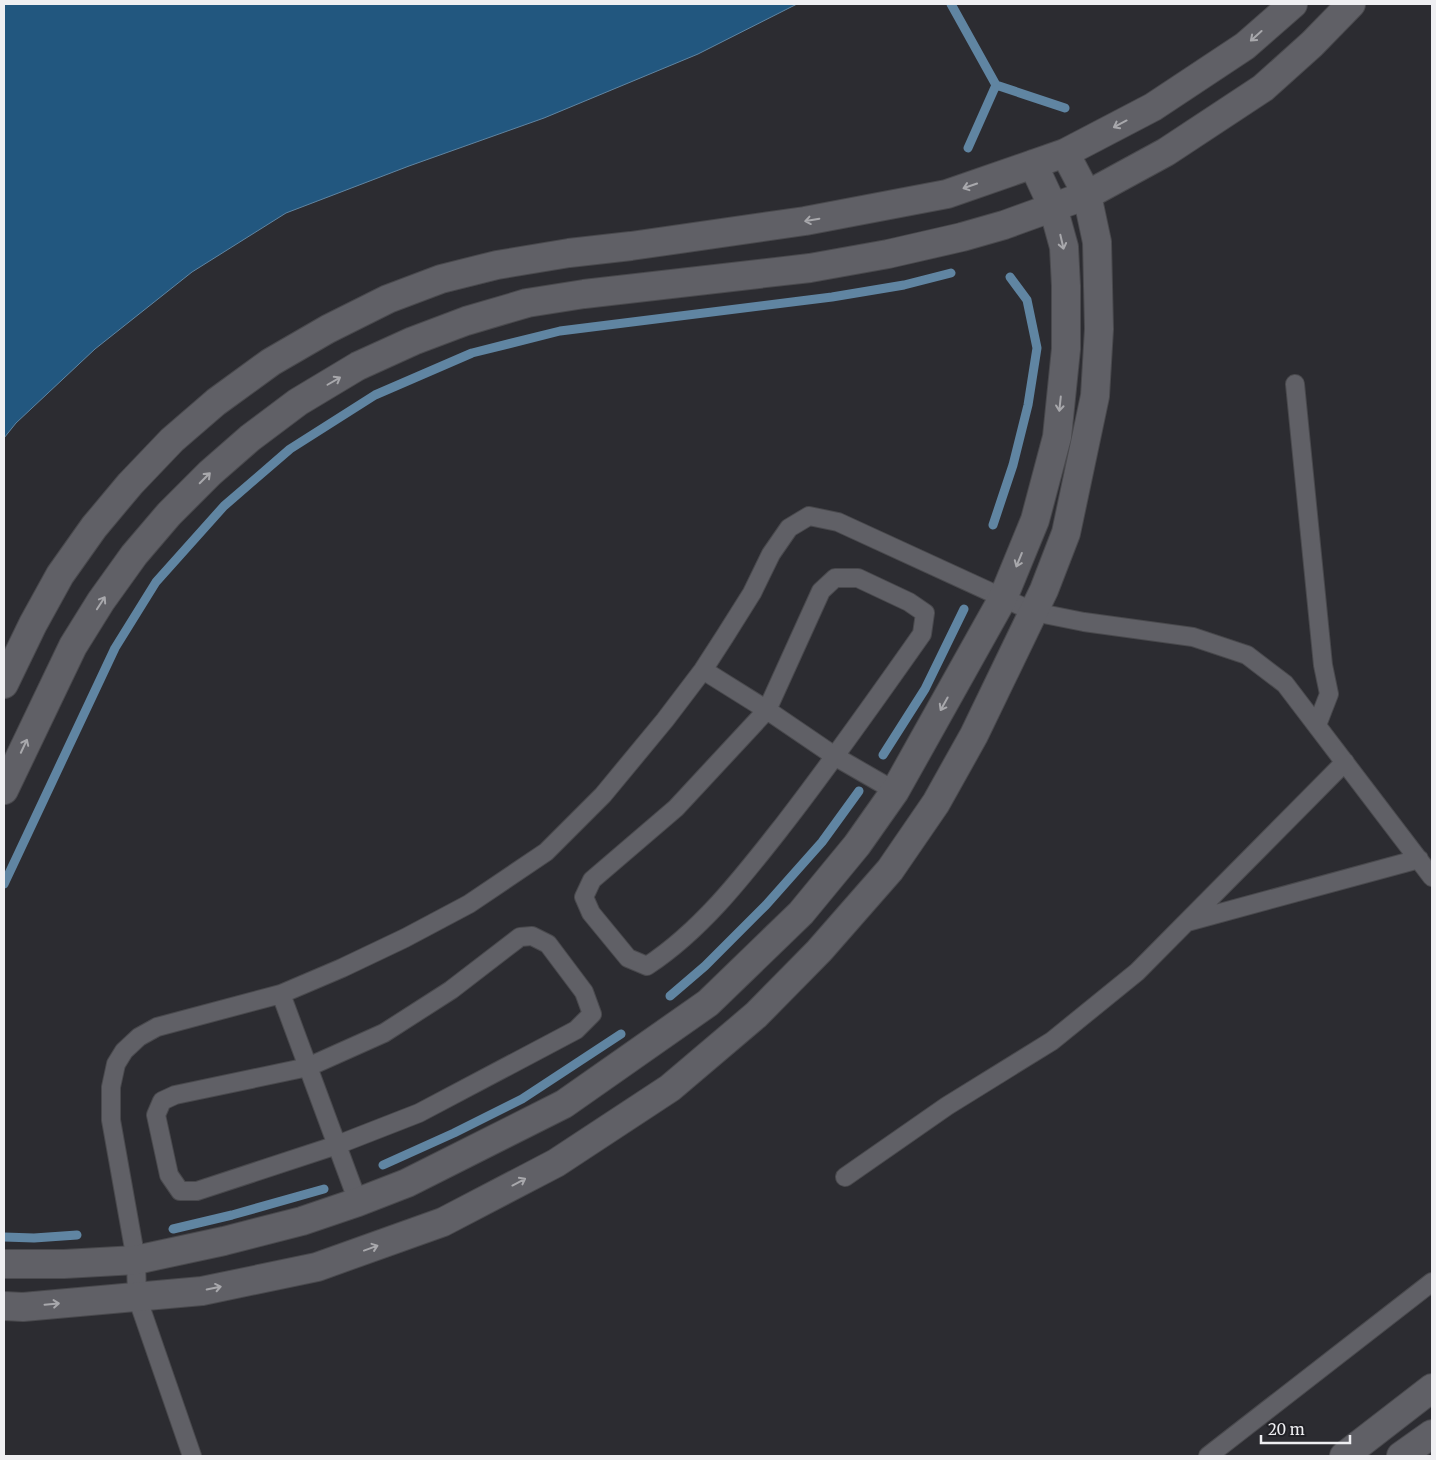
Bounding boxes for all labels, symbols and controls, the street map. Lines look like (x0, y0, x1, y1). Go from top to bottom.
one-way arrow (1250, 31, 1263, 42)
one-way arrow (1113, 120, 1128, 129)
one-way arrow (963, 182, 978, 191)
one-way arrow (804, 216, 820, 226)
one-way arrow (1058, 234, 1067, 250)
one-way arrow (326, 375, 341, 385)
one-way arrow (1055, 396, 1065, 412)
one-way arrow (199, 472, 211, 485)
one-way arrow (1013, 553, 1022, 568)
one-way arrow (96, 596, 106, 610)
one-way arrow (938, 697, 948, 711)
one-way arrow (20, 739, 30, 754)
one-way arrow (511, 1177, 526, 1186)
one-way arrow (363, 1243, 378, 1252)
one-way arrow (206, 1283, 222, 1292)
one-way arrow (44, 1299, 60, 1309)
scale bar (1261, 1412, 1350, 1444)
text: 20 m (1268, 1420, 1305, 1439)

